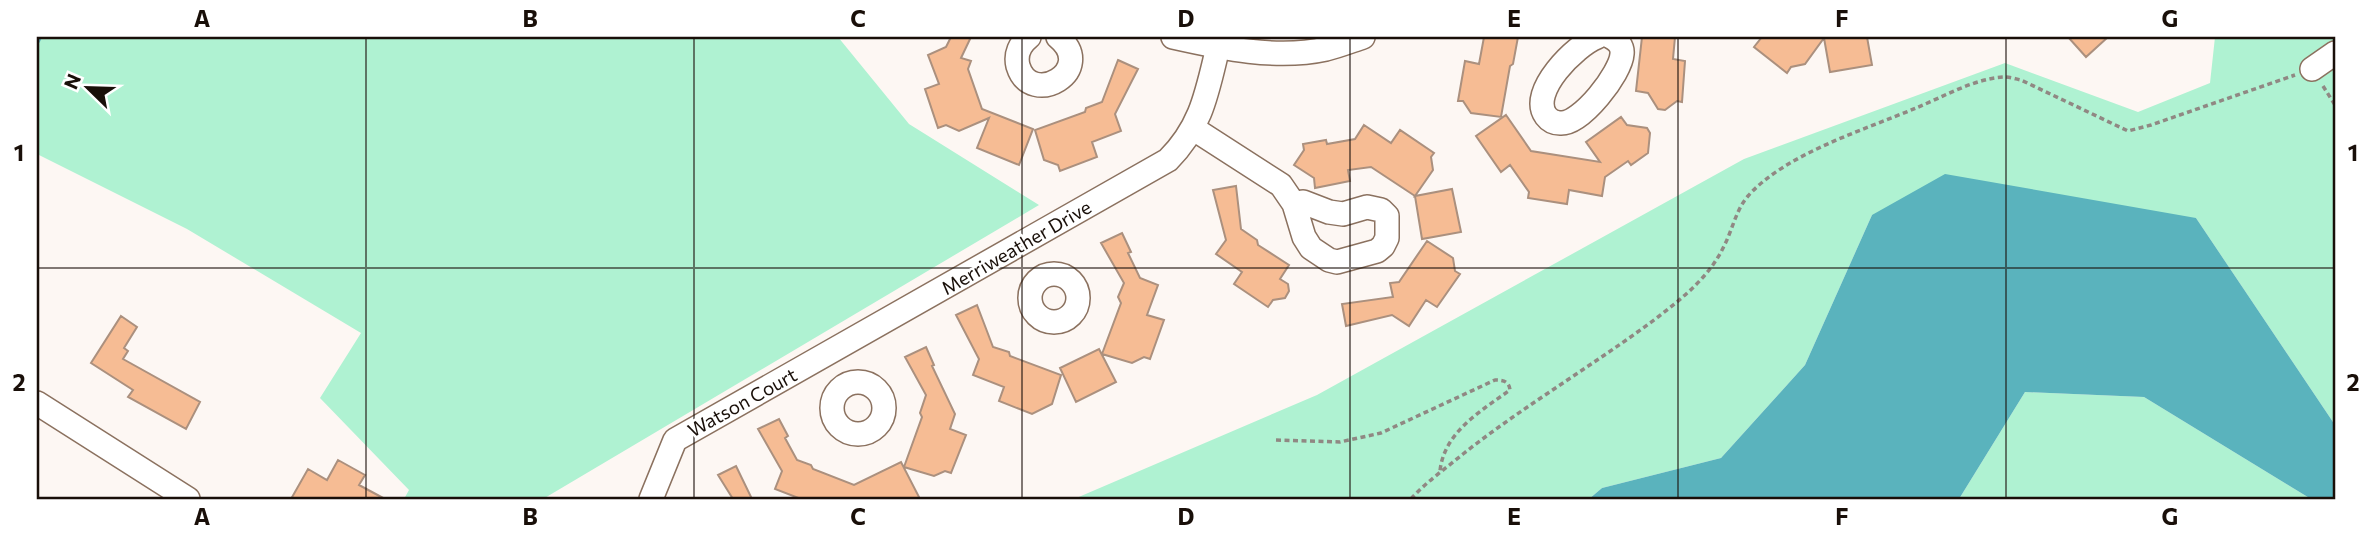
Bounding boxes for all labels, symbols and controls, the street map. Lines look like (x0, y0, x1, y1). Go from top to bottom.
text: A (194, 4, 211, 32)
text: B (522, 4, 538, 32)
text: C (850, 4, 866, 32)
text: D (1178, 4, 1195, 32)
text: E (1507, 4, 1521, 32)
text: F (1835, 4, 1849, 32)
text: G (2162, 4, 2178, 32)
north arrow (52, 52, 122, 122)
text: N (59, 70, 85, 92)
text: 1 (14, 138, 24, 166)
text: 1 (2348, 138, 2358, 166)
street label: Merriweather Drive (937, 195, 1095, 299)
street label: Watson Court (684, 363, 801, 441)
text: 2 (12, 368, 26, 396)
text: 2 (2346, 368, 2360, 396)
text: A (194, 502, 211, 530)
text: B (522, 502, 538, 530)
text: C (850, 502, 866, 530)
text: D (1178, 502, 1195, 530)
text: E (1507, 502, 1521, 530)
text: F (1835, 502, 1849, 530)
text: G (2162, 502, 2178, 530)

